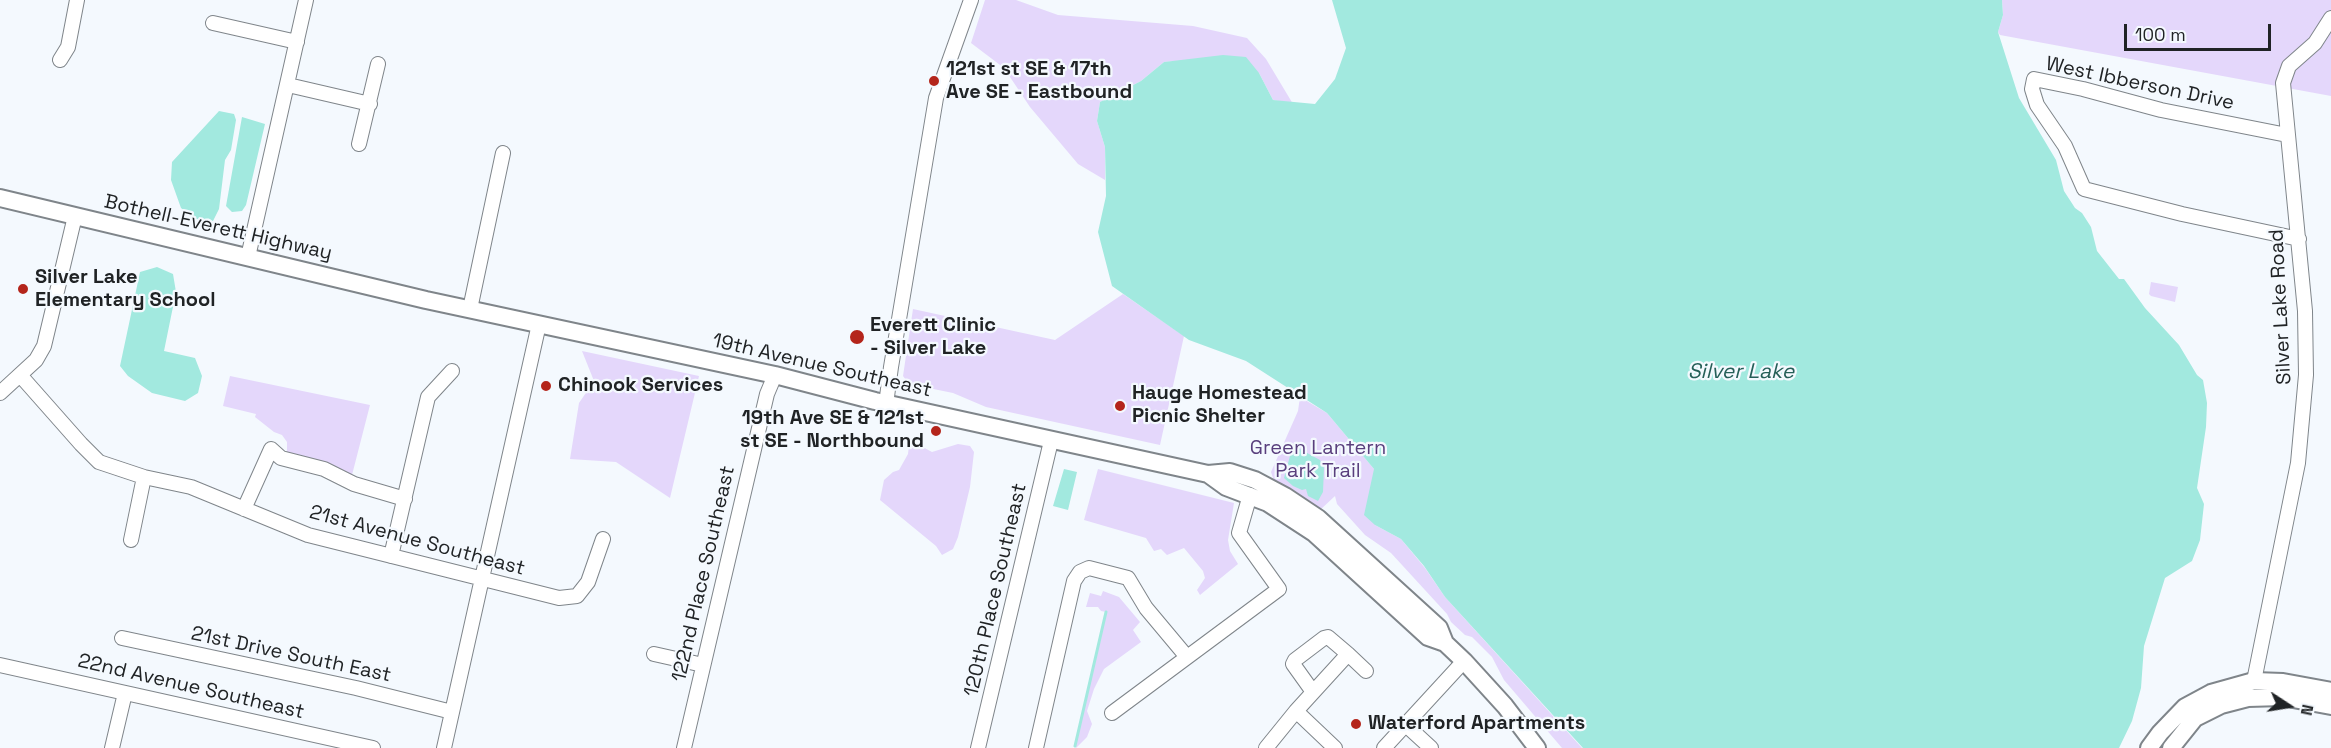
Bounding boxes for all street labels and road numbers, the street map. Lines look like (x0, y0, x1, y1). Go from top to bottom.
street label: West Ibberson Drive (2044, 52, 2236, 116)
street label: Bothell-Everett Highway (102, 190, 334, 266)
street label: Silver Lake Road (2265, 229, 2297, 385)
street label: 19th Avenue Southeast (710, 329, 934, 403)
street label: 122nd Place Southeast (667, 464, 741, 684)
street label: 120th Place Southeast (960, 481, 1032, 699)
street label: 21st Avenue Southeast (307, 501, 527, 581)
street label: 21st Drive South East (189, 622, 393, 688)
street label: 22nd Avenue Southeast (76, 649, 306, 725)

